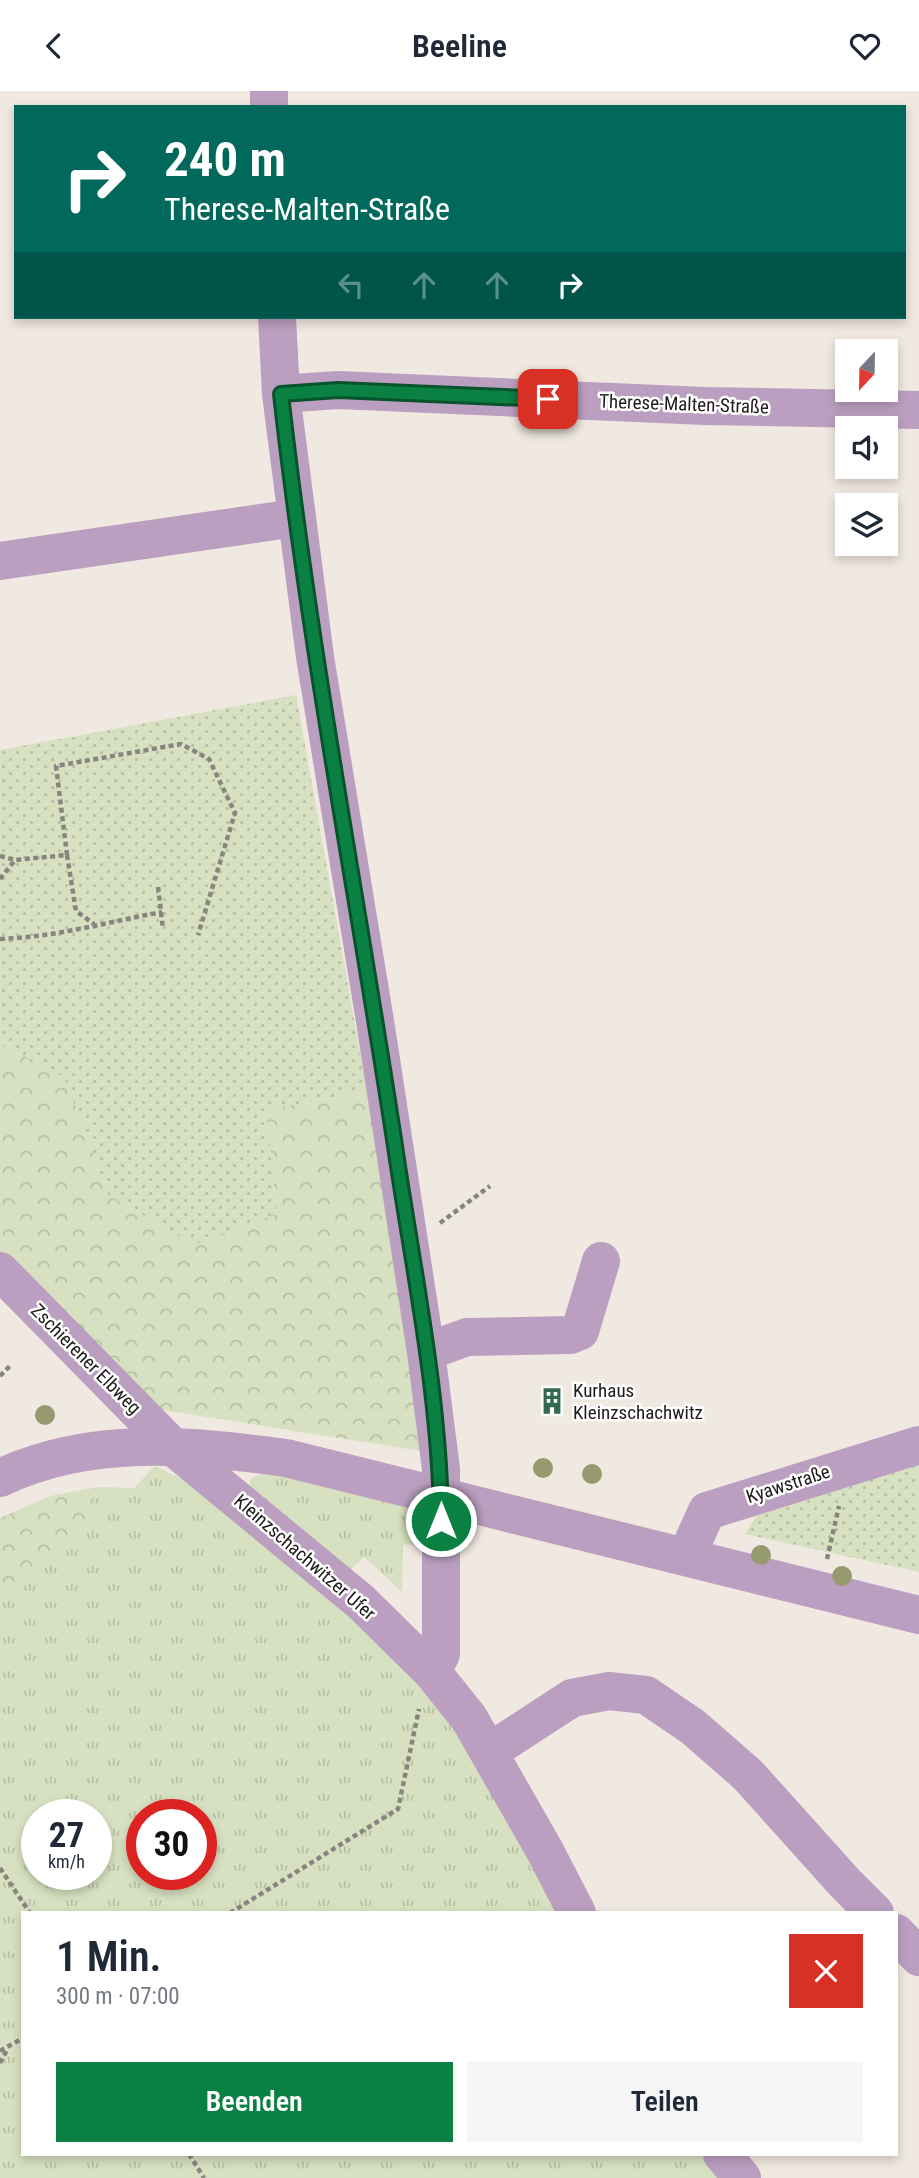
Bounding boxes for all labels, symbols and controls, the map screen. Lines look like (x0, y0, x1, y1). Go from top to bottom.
icon: back (35, 27, 73, 65)
text: Beeline (412, 27, 507, 65)
icon: heart (846, 27, 884, 65)
text: 240 m (164, 131, 286, 188)
icon: right (49, 133, 140, 224)
text: Therese-Malten-Straße (164, 190, 450, 228)
icon: left (332, 266, 370, 304)
icon: ahead (405, 266, 443, 304)
icon: ahead (478, 266, 516, 304)
icon: right (551, 266, 589, 304)
north arrow (835, 339, 898, 403)
map controls (835, 339, 898, 556)
pin (518, 369, 578, 429)
icon: arrive (529, 380, 567, 418)
street label: Therese-Malten-Straße (599, 390, 769, 418)
button: sound (835, 416, 898, 479)
button: layers (835, 493, 898, 556)
street label: Zschierener Elbweg (26, 1299, 146, 1419)
place label: Kurhaus Kleinzschachwitz (573, 1379, 703, 1424)
building icon: Kurhaus Kleinzschachwitz (537, 1386, 567, 1416)
street label: Kyawstraße (743, 1460, 833, 1508)
position arrow (404, 1484, 478, 1558)
street label: Kleinzschachwitzer Ufer (230, 1489, 381, 1625)
speed limit sign: 30 (126, 1799, 217, 1890)
text: 27 (49, 1815, 84, 1856)
text: km/h (48, 1851, 85, 1872)
text: 1 Min. (56, 1932, 162, 1981)
button: close (789, 1934, 863, 2008)
text: 300 m · 07:00 (56, 1983, 180, 2010)
button: Beenden (56, 2062, 453, 2142)
button: Teilen (467, 2062, 863, 2142)

